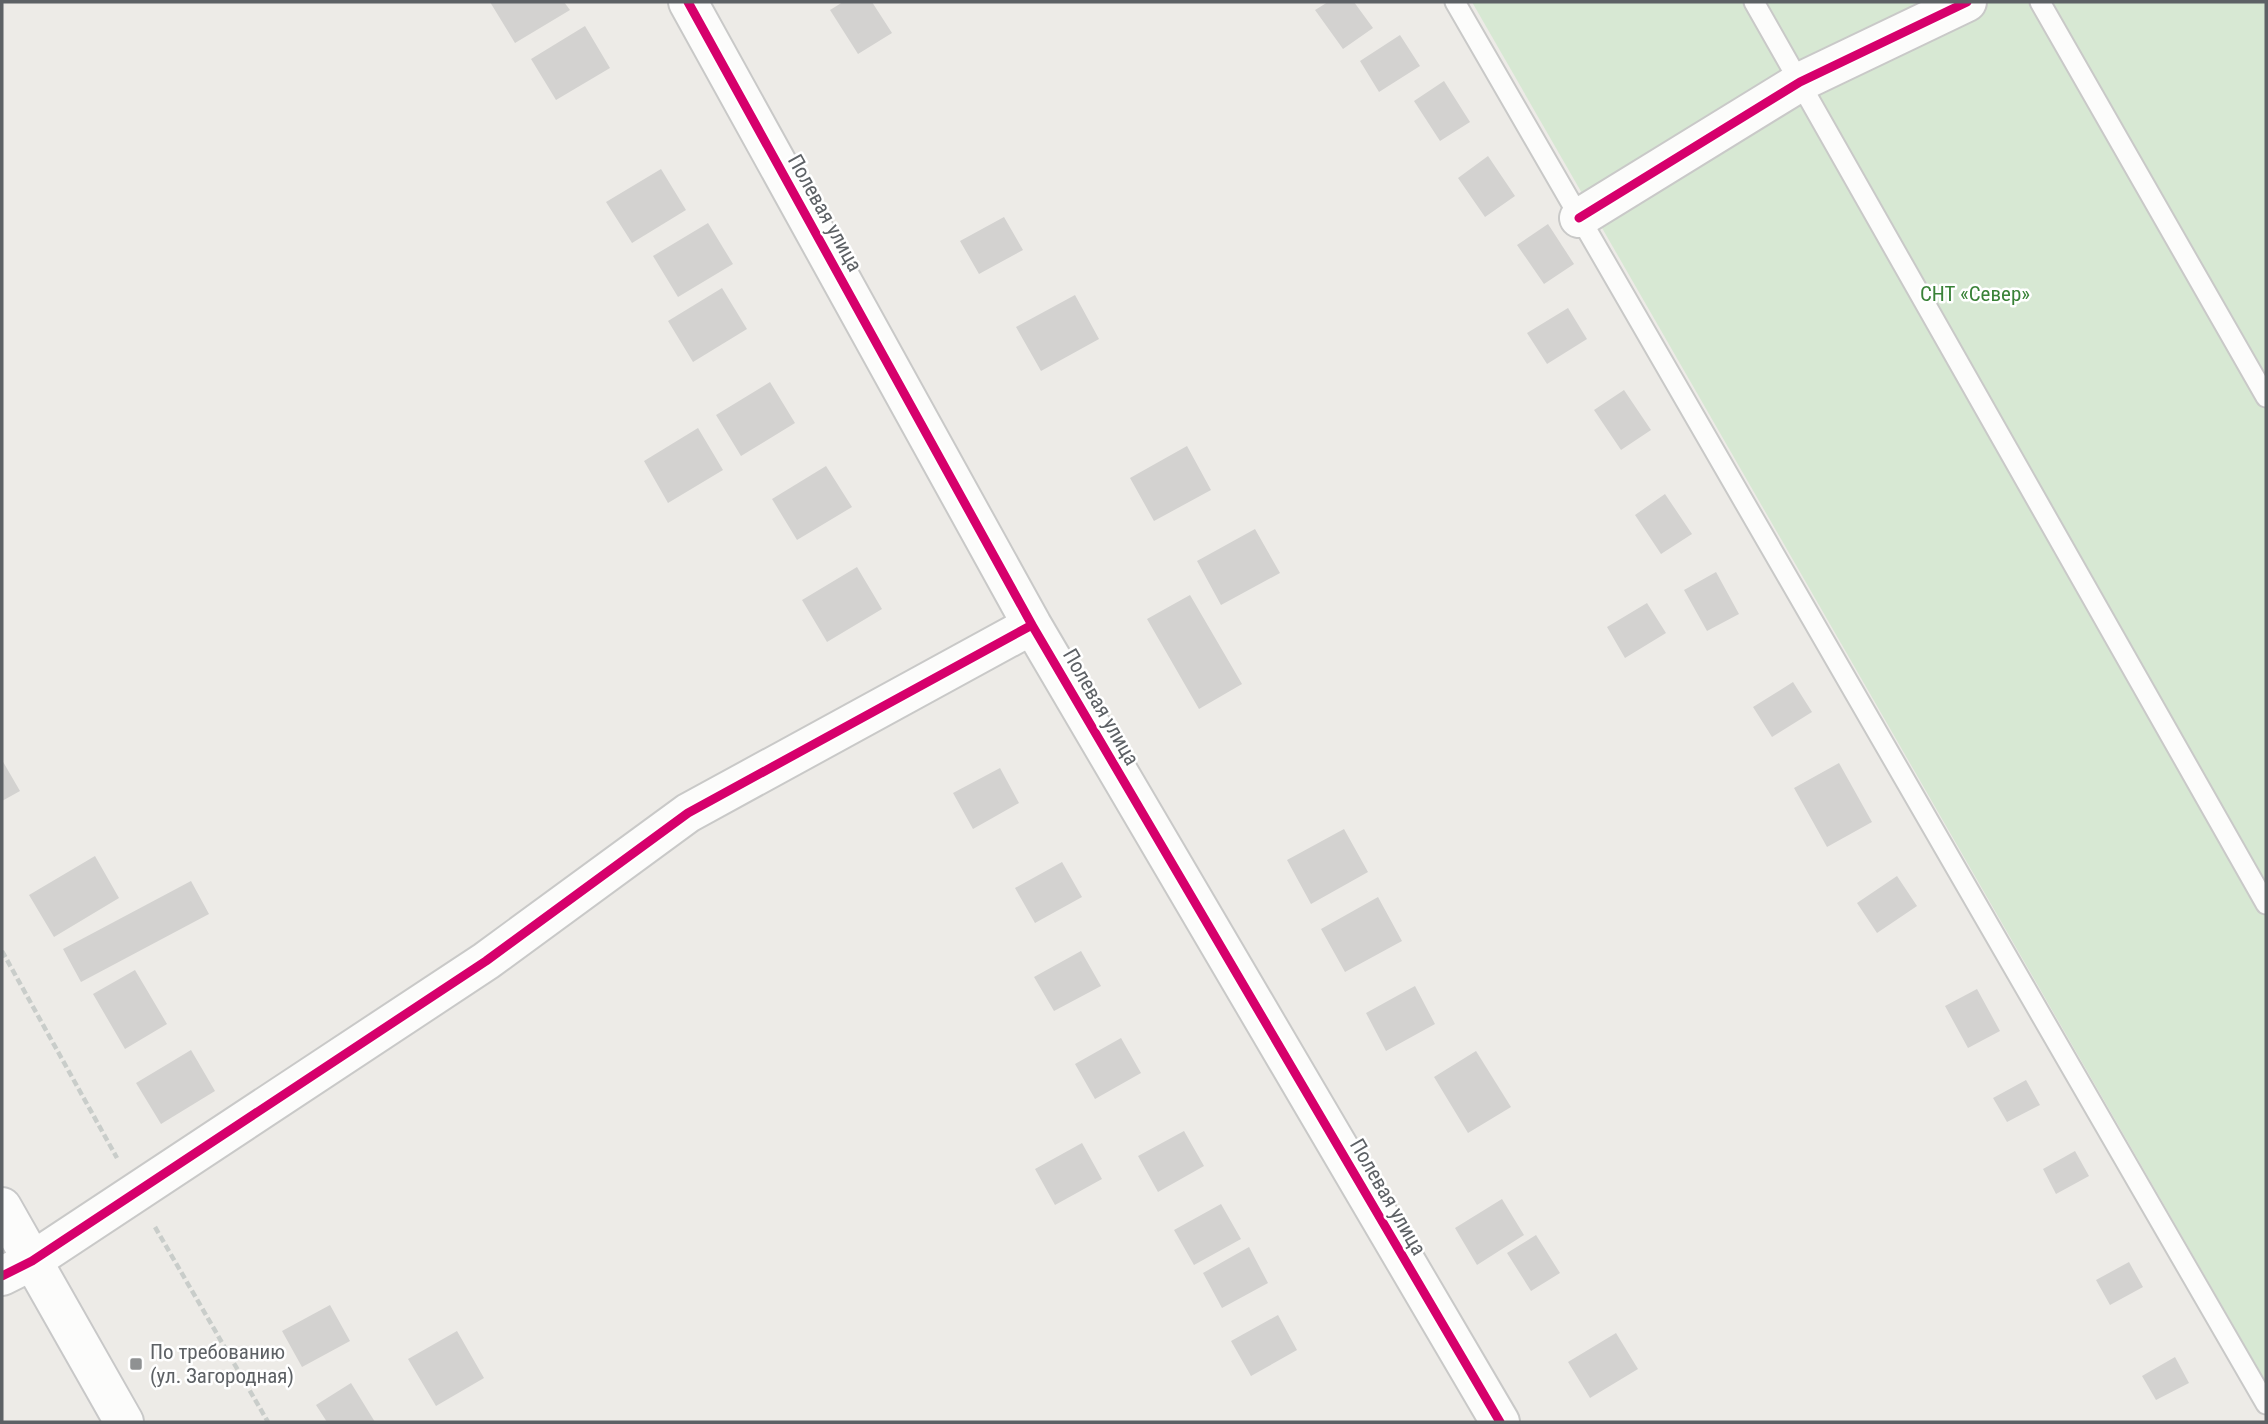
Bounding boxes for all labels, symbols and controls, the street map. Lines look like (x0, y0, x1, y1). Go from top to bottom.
street label: Полевая улица (783, 150, 867, 276)
park label: СНТ «Север» (1920, 282, 2030, 306)
street label: Полевая улица (1058, 645, 1144, 769)
street label: Полевая улица (1345, 1135, 1431, 1259)
place label: По требованию (ул. Загородная) (150, 1340, 294, 1388)
marker: По требованию (ул. Загородная) (128, 1356, 144, 1372)

